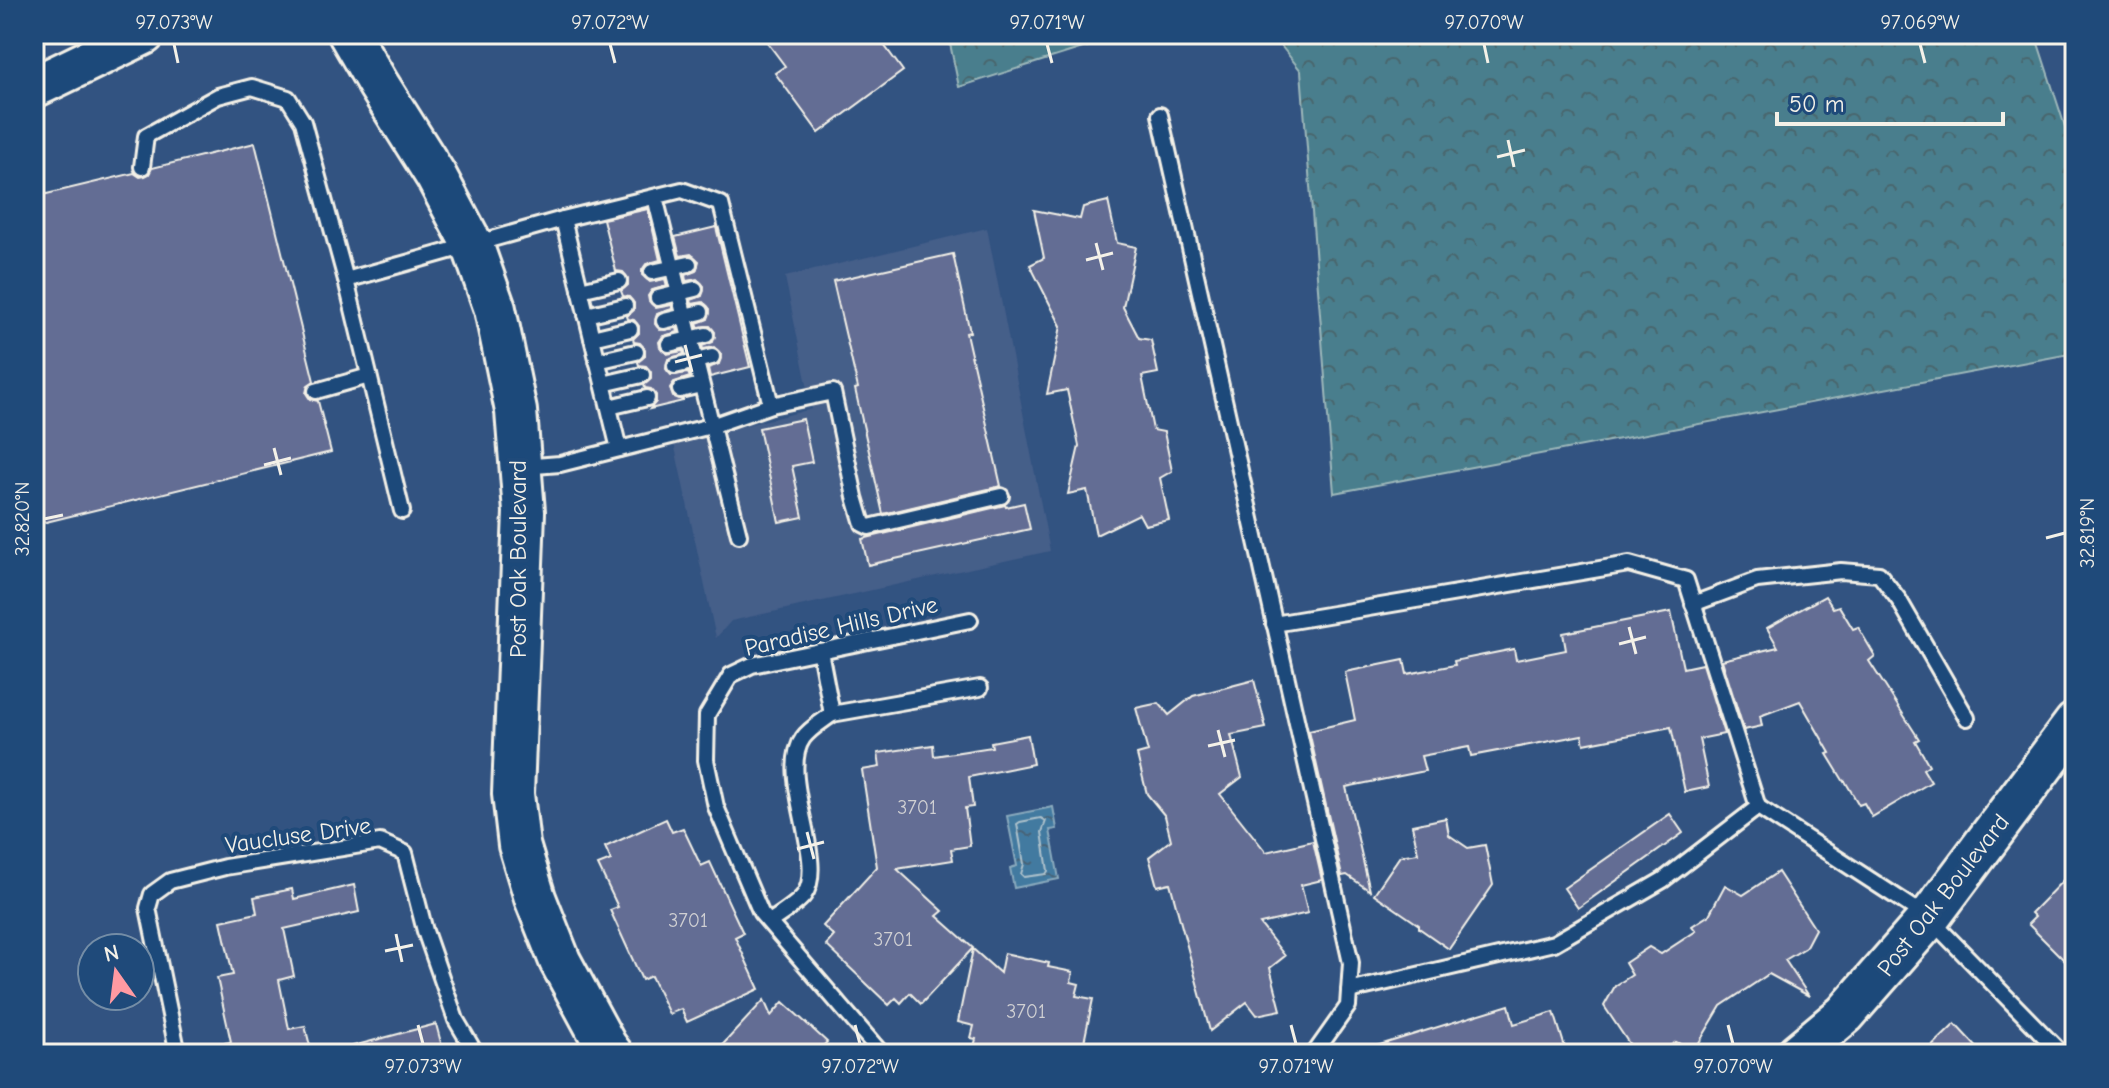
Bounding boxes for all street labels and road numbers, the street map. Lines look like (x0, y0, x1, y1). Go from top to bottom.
street label: Post Oak Boulevard (504, 460, 532, 658)
street label: Paradise Hills Drive (742, 590, 940, 662)
street label: Post Oak Boulevard (1871, 808, 2015, 982)
street label: Vaucluse Drive (223, 811, 373, 859)

